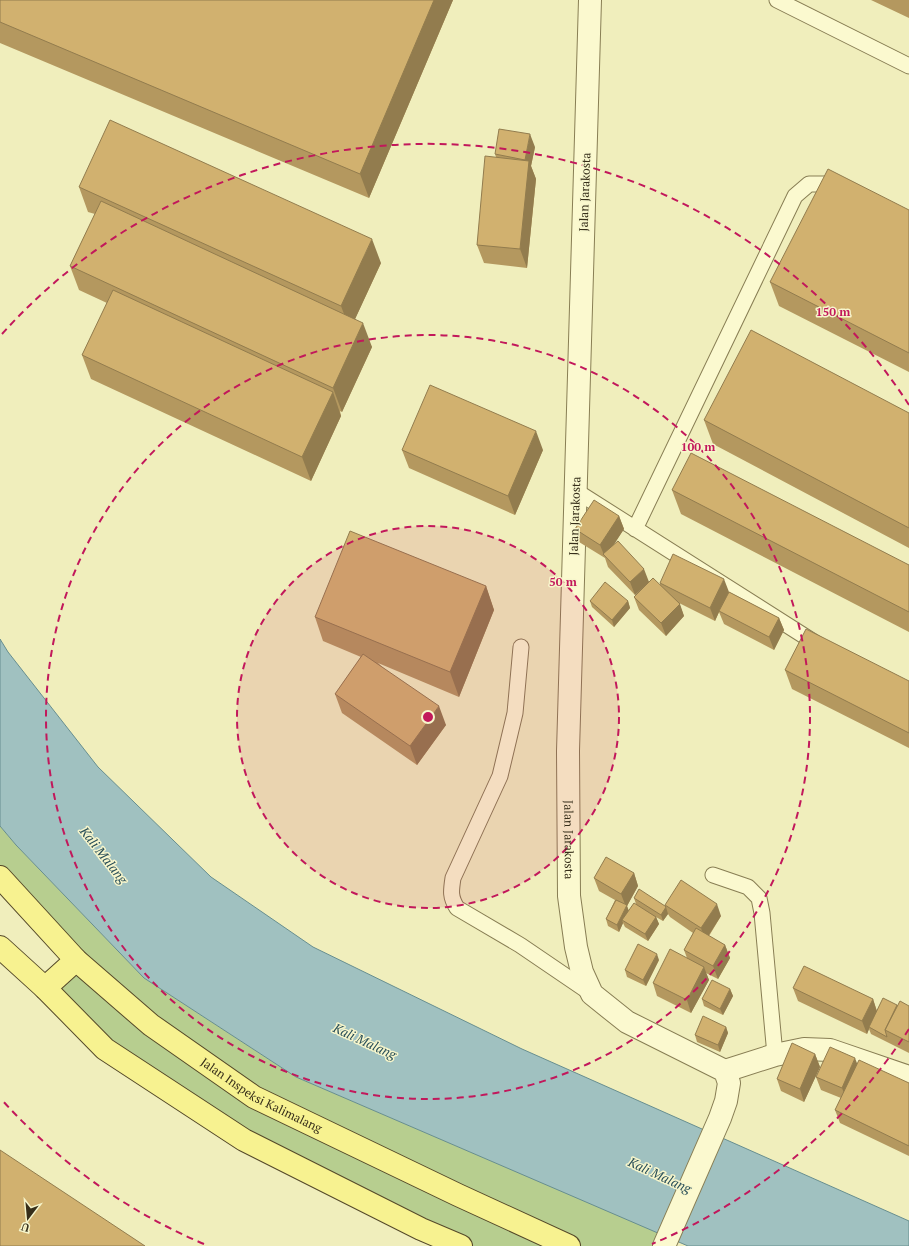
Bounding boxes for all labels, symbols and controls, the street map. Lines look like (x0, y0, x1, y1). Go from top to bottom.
street label: Jalan Jarakosta (576, 152, 593, 232)
text: 150 m (816, 304, 850, 319)
text: 100 m (681, 439, 715, 454)
street label: Jalan Jarakosta (566, 476, 583, 556)
text: 50 m (549, 574, 577, 589)
centre of rings (421, 710, 435, 724)
street label: Jalan Jarakosta (561, 800, 577, 879)
water label: Kali Malang (76, 822, 132, 888)
water label: Kali Malang (330, 1018, 400, 1064)
street label: Jalan Inspeksi Kalimalang (198, 1054, 325, 1136)
water label: Kali Malang (625, 1152, 695, 1198)
north arrow (8, 1198, 48, 1238)
text: U (19, 1220, 31, 1235)

